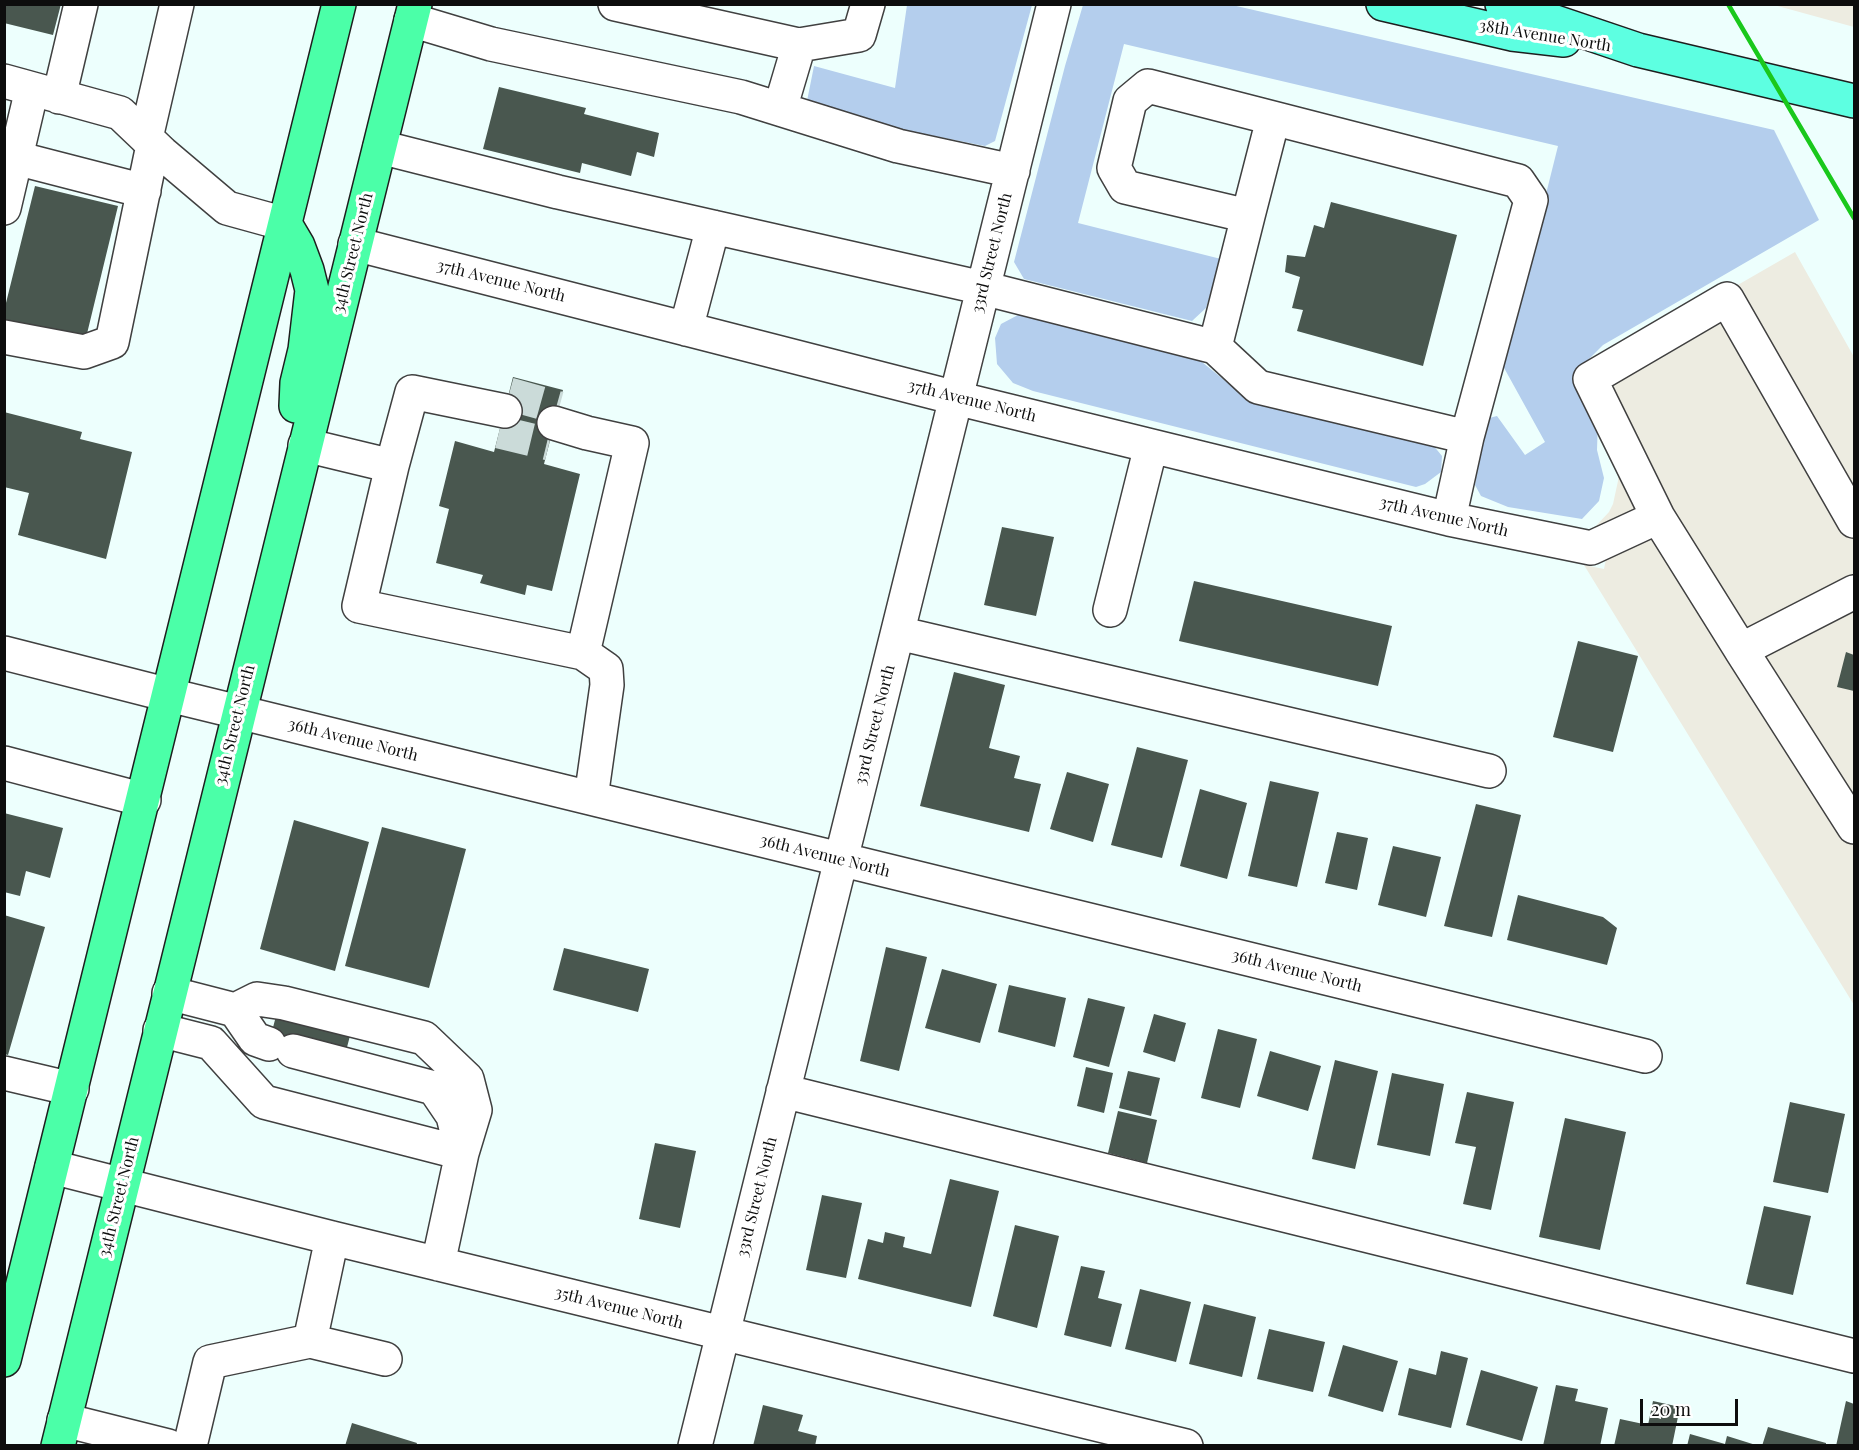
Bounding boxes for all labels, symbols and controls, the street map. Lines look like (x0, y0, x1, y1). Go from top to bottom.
street label: 38th Avenue North (1478, 16, 1612, 56)
street label: 34th Street North (329, 191, 377, 315)
street label: 33rd Street North (968, 191, 1016, 315)
street label: 37th Avenue North (435, 256, 567, 306)
street label: 37th Avenue North (906, 376, 1038, 426)
street label: 37th Avenue North (1378, 493, 1510, 541)
street label: 34th Street North (211, 663, 259, 787)
street label: 33rd Street North (851, 663, 899, 787)
street label: 36th Avenue North (286, 715, 420, 765)
street label: 36th Avenue North (758, 831, 892, 881)
street label: 36th Avenue North (1230, 946, 1364, 996)
street label: 34th Street North (95, 1135, 143, 1259)
street label: 33rd Street North (733, 1135, 781, 1259)
street label: 35th Avenue North (553, 1283, 685, 1333)
scale bar (1643, 1387, 1740, 1425)
text: 20 m (1651, 1397, 1691, 1421)

